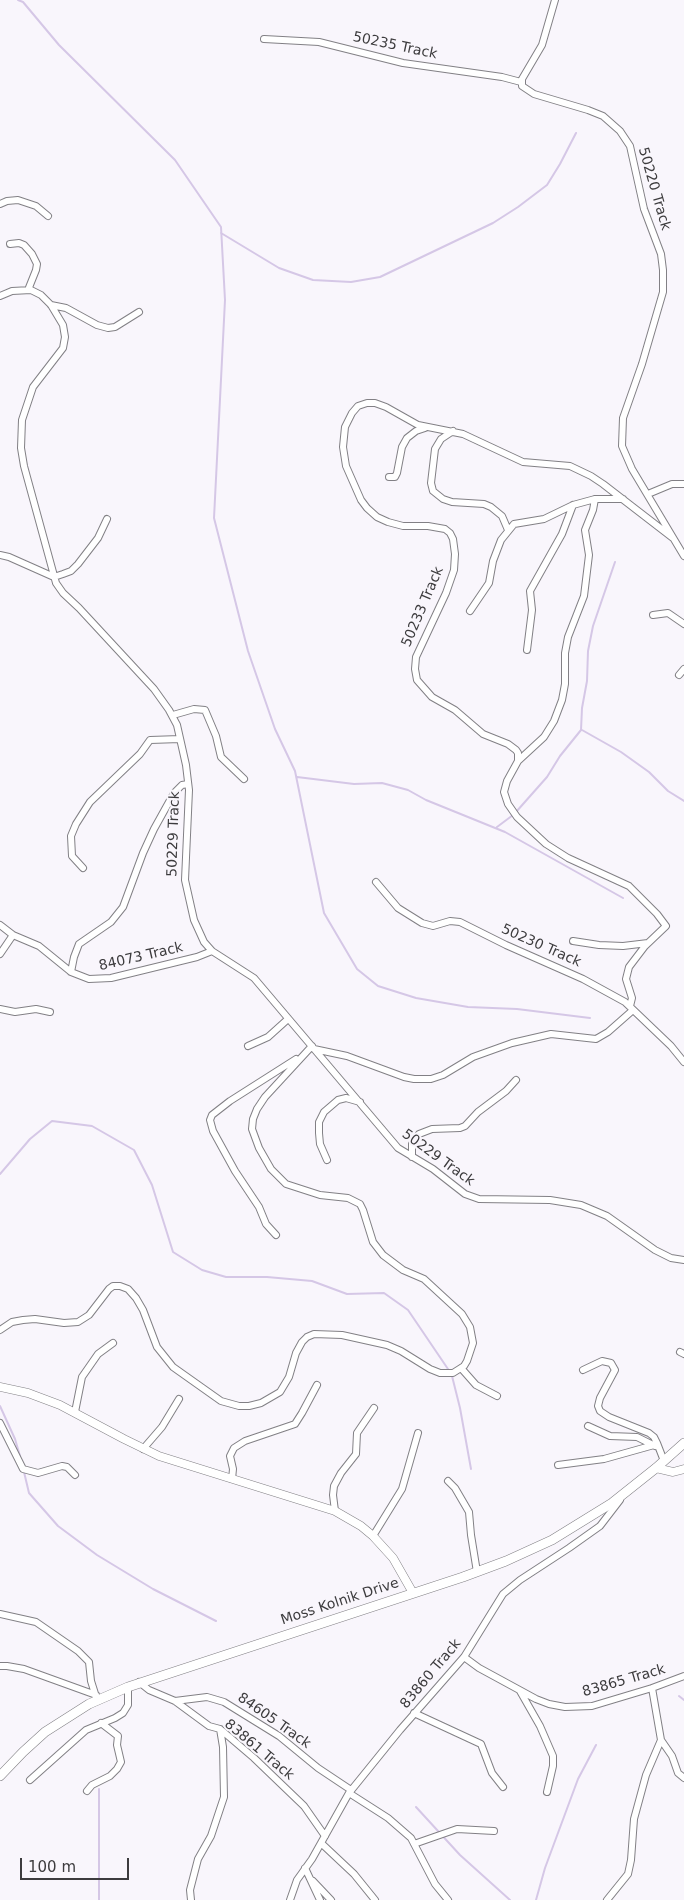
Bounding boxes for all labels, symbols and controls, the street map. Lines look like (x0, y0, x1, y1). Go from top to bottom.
street label: 50235 Track (351, 29, 439, 63)
street label: 50220 Track (634, 146, 674, 232)
street label: 50233 Track (399, 564, 447, 650)
street label: 50229 Track (164, 791, 184, 877)
street label: 50230 Track (498, 921, 584, 971)
street label: 84073 Track (97, 939, 185, 975)
street label: 50229 Track (398, 1126, 478, 1190)
street label: Moss Kolnik Drive (279, 1575, 401, 1629)
street label: 83860 Track (397, 1636, 465, 1712)
street label: 83865 Track (581, 1661, 667, 1701)
street label: 84605 Track (234, 1690, 314, 1752)
street label: 83861 Track (221, 1716, 297, 1784)
scale bar (22, 1848, 131, 1880)
text: 100 m (28, 1858, 76, 1876)

